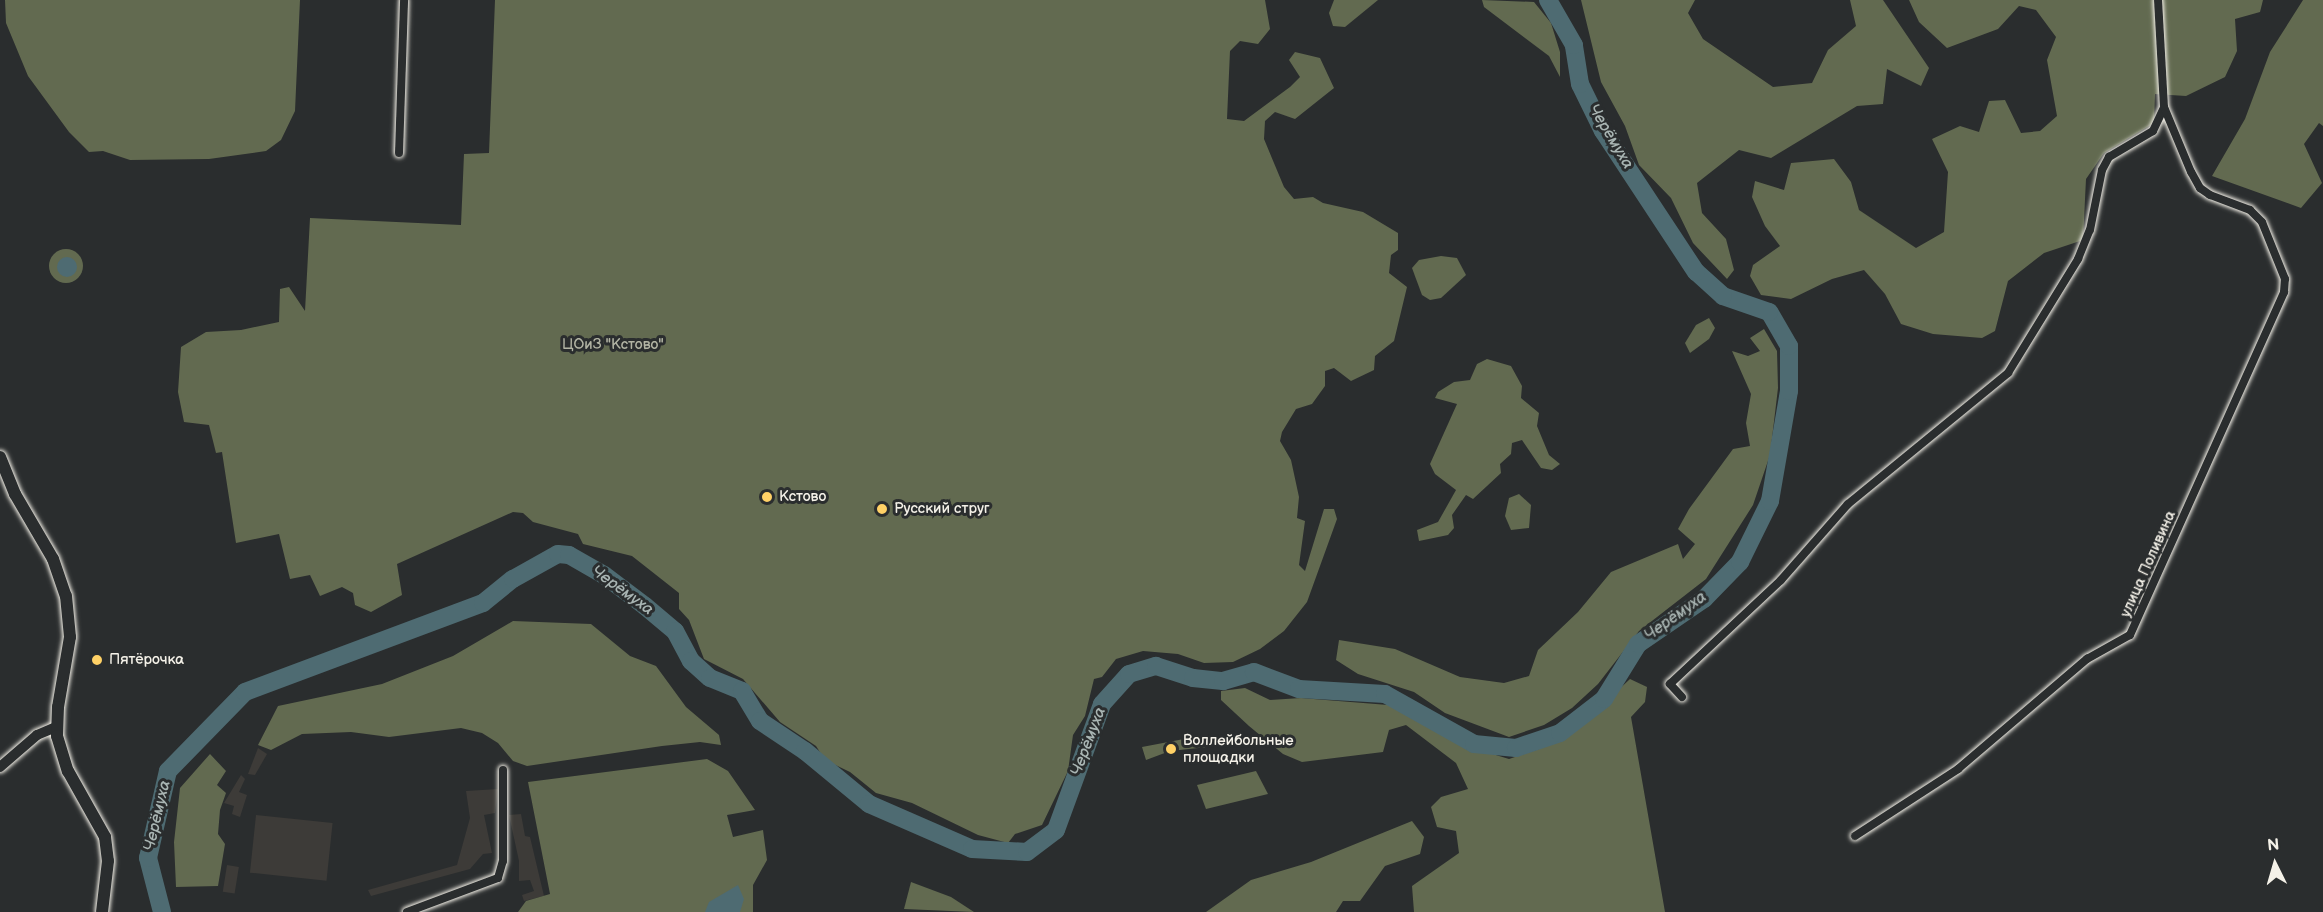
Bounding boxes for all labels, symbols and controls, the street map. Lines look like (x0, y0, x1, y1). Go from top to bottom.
water label: Черёмуха (1583, 101, 1637, 173)
park label: ЦОиЗ "Кстово" (562, 336, 664, 354)
place label: Кстово (779, 488, 826, 506)
marker: Кстово (760, 490, 774, 504)
place label: Русский струг (894, 500, 990, 518)
marker: Русский струг (875, 502, 889, 516)
street label: улица Поливина (2116, 508, 2180, 620)
water label: Черёмуха (587, 562, 657, 620)
water label: Черёмуха (1641, 588, 1711, 646)
place label: Пятёрочка (109, 651, 184, 669)
marker: Пятёрочка (90, 653, 104, 667)
water label: Черёмуха (1067, 705, 1111, 779)
place label: Воллейбольные площадки (1183, 731, 1294, 766)
marker: Воллейбольные площадки (1164, 742, 1178, 756)
water label: Черёмуха (141, 779, 175, 853)
north arrow (2245, 834, 2305, 894)
text: N (2267, 836, 2280, 856)

